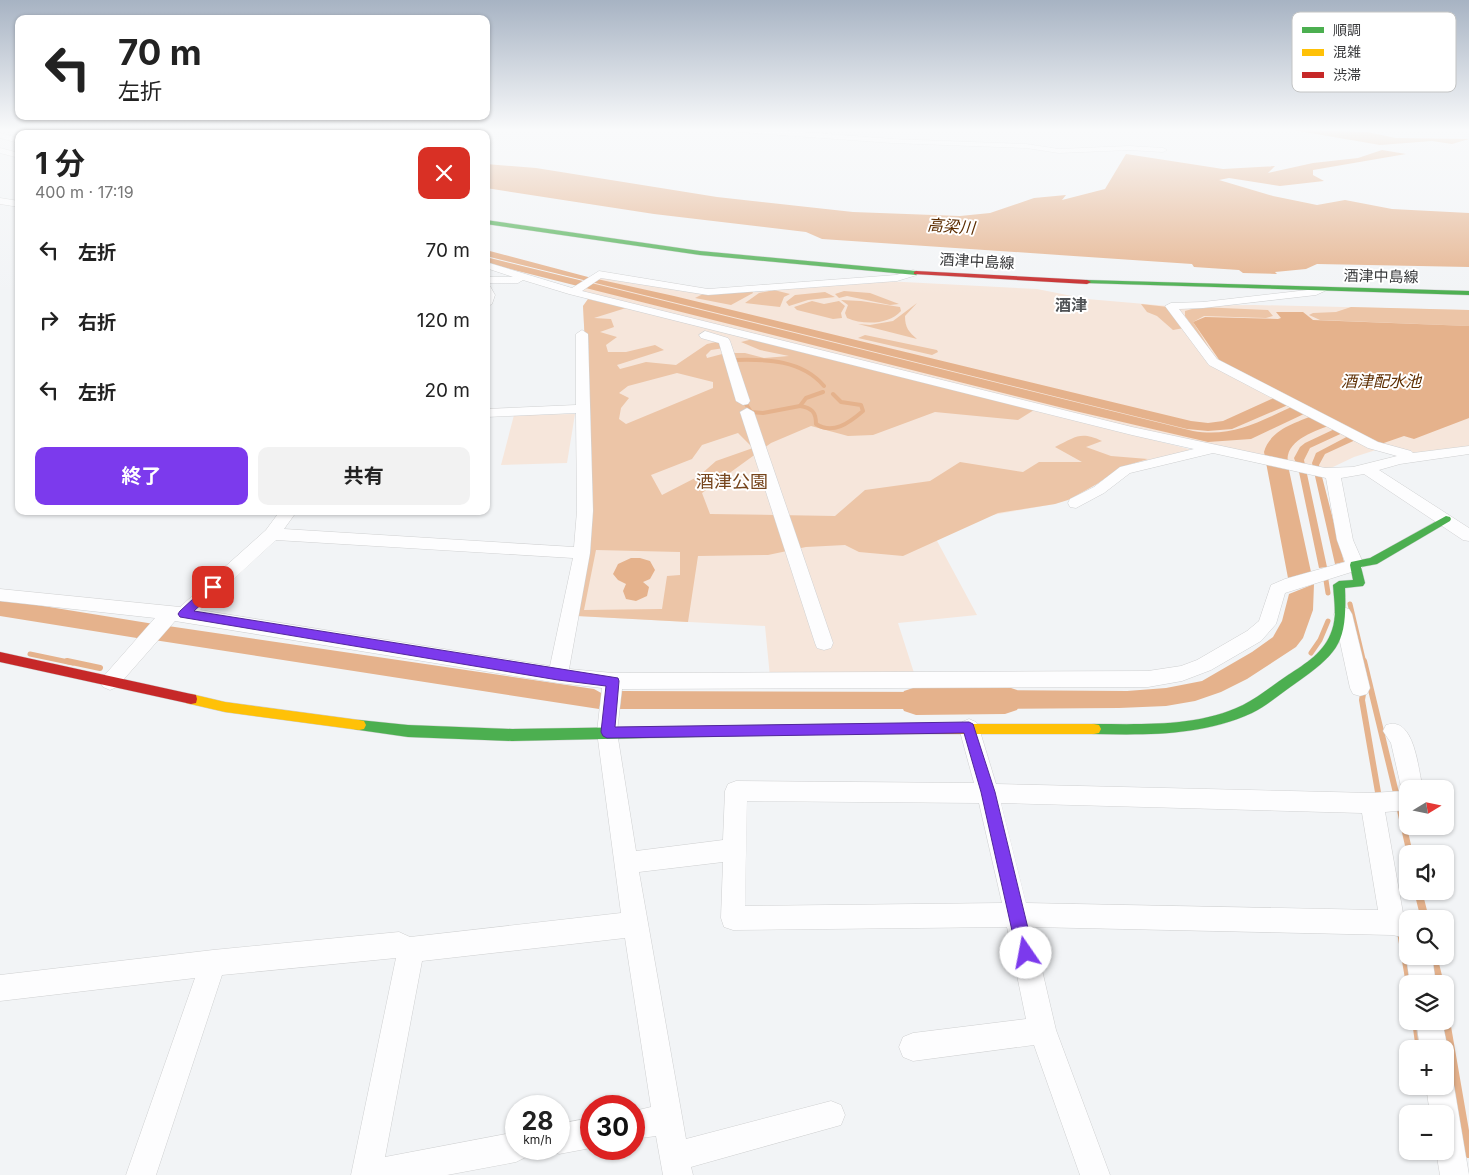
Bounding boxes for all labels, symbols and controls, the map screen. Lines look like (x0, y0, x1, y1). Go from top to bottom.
legend (1292, 12, 1456, 92)
text: 順調 (1333, 21, 1361, 38)
text: 70 m (118, 31, 202, 73)
icon: left (35, 35, 100, 100)
text: 混雑 (1333, 43, 1361, 60)
text: 渋滞 (1333, 66, 1361, 83)
text: 左折 (118, 78, 162, 104)
text: 1 分 (35, 145, 85, 181)
button: close (418, 147, 470, 199)
text: 400 m · 17:19 (35, 182, 134, 202)
water label: 高梁川 (926, 214, 978, 238)
icon: left (35, 236, 63, 264)
text: 70 m (426, 239, 470, 262)
text: 左折 (78, 241, 116, 264)
street label: 酒津中島線 (939, 250, 1015, 272)
street label: 酒津中島線 (1343, 266, 1419, 286)
district label: 酒津 (1055, 295, 1087, 315)
icon: right (35, 306, 63, 334)
text: 120 m (417, 309, 470, 332)
text: 右折 (78, 311, 116, 334)
water label: 酒津配水池 (1341, 371, 1423, 391)
icon: left (35, 376, 63, 404)
text: 20 m (424, 379, 470, 402)
text: 左折 (78, 381, 116, 404)
button: 終了 (35, 447, 248, 505)
button: 共有 (258, 447, 470, 505)
park label: 酒津公園 (696, 471, 768, 492)
pin (192, 566, 234, 608)
icon: arrive (199, 573, 227, 601)
north arrow (1399, 780, 1454, 835)
map controls (1399, 780, 1454, 1160)
button: sound (1399, 845, 1454, 900)
button: search (1399, 910, 1454, 965)
position arrow (999, 926, 1051, 978)
button: layers (1399, 975, 1454, 1030)
button: + (1399, 1040, 1454, 1095)
speed limit sign: 30 (580, 1095, 645, 1160)
button: − (1399, 1105, 1454, 1160)
text: 28 (521, 1106, 554, 1136)
text: km/h (523, 1132, 552, 1147)

